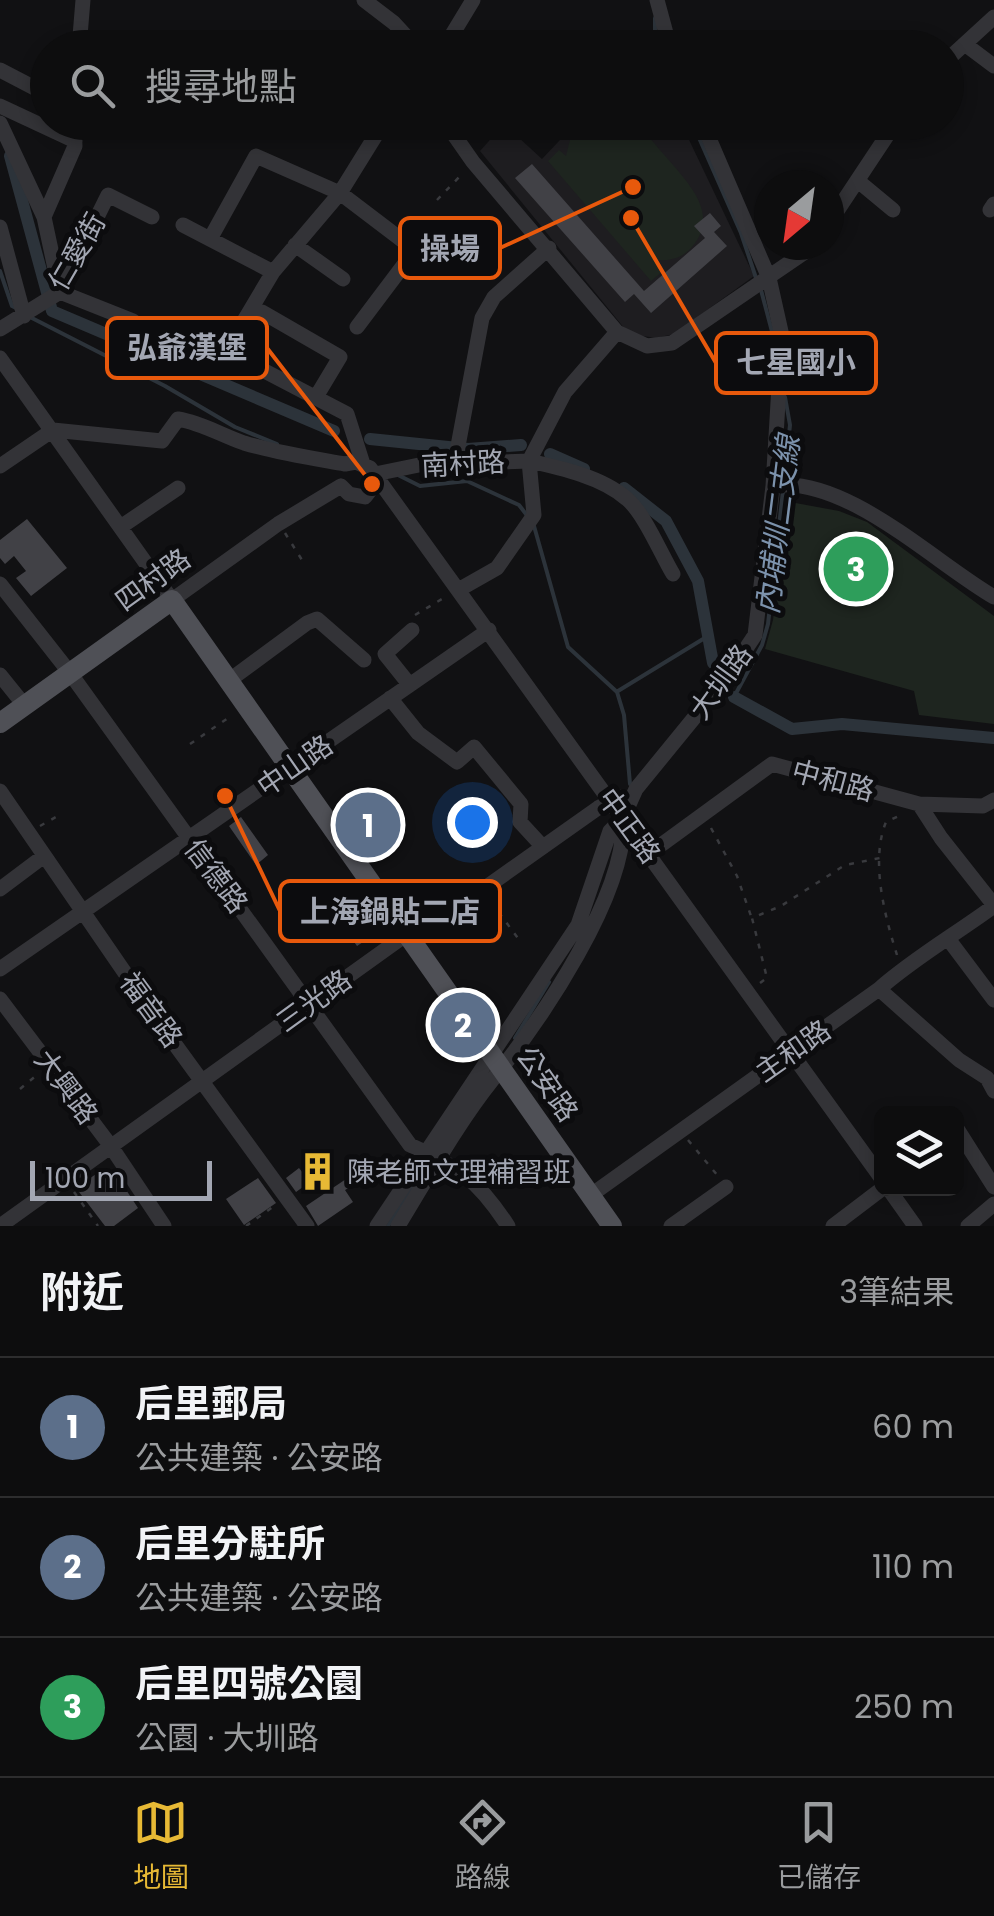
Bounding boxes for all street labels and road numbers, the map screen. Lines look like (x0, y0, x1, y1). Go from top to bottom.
street label: 仁愛街 (39, 206, 115, 298)
street label: 南村路 (420, 442, 506, 486)
street label: 四村路 (108, 540, 198, 620)
street label: 大圳路 (681, 637, 761, 727)
street label: 中山路 (249, 726, 341, 806)
street label: 中和路 (787, 751, 879, 811)
street label: 中正路 (589, 781, 669, 871)
street label: 信德路 (175, 831, 257, 921)
street label: 三光路 (269, 961, 359, 1041)
street label: 福音路 (111, 965, 191, 1055)
street label: 主和路 (747, 1011, 839, 1091)
street label: 公安路 (507, 1038, 587, 1130)
street label: 大興路 (25, 1042, 107, 1132)

